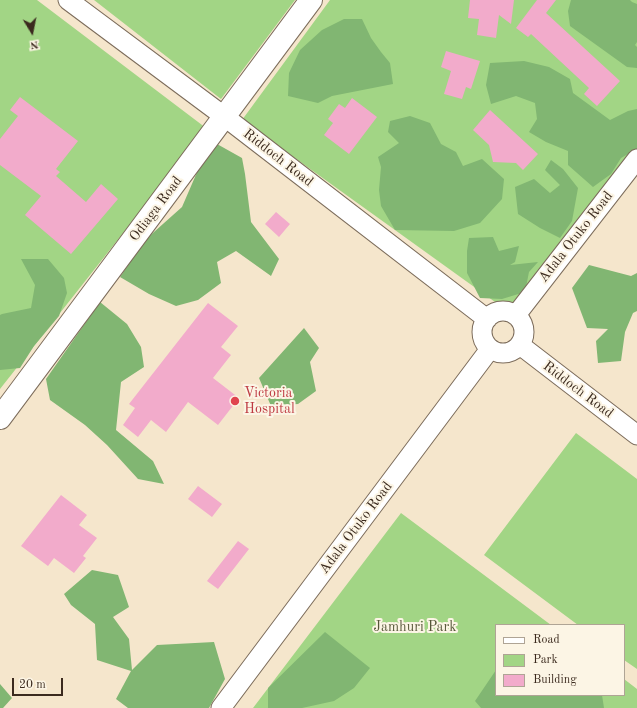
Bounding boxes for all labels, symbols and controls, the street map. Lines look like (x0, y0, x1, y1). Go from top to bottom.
north arrow (12, 12, 52, 52)
text: N (29, 38, 39, 50)
street label: Riddoch Road (240, 125, 316, 191)
street label: Odiaga Road (126, 173, 186, 245)
street label: Adala Otuko Road (535, 188, 617, 286)
street label: Riddoch Road (539, 358, 617, 422)
place label: Victoria Hospital (244, 385, 295, 418)
marker: Victoria Hospital (229, 395, 241, 407)
street label: Adala Otuko Road (316, 479, 396, 577)
park label: Jamhuri Park (374, 619, 456, 635)
legend (495, 624, 625, 696)
text: Road (533, 634, 560, 646)
text: Park (533, 654, 558, 666)
scale bar (14, 670, 65, 696)
text: Building (533, 674, 577, 686)
text: 20 m (19, 679, 46, 691)

